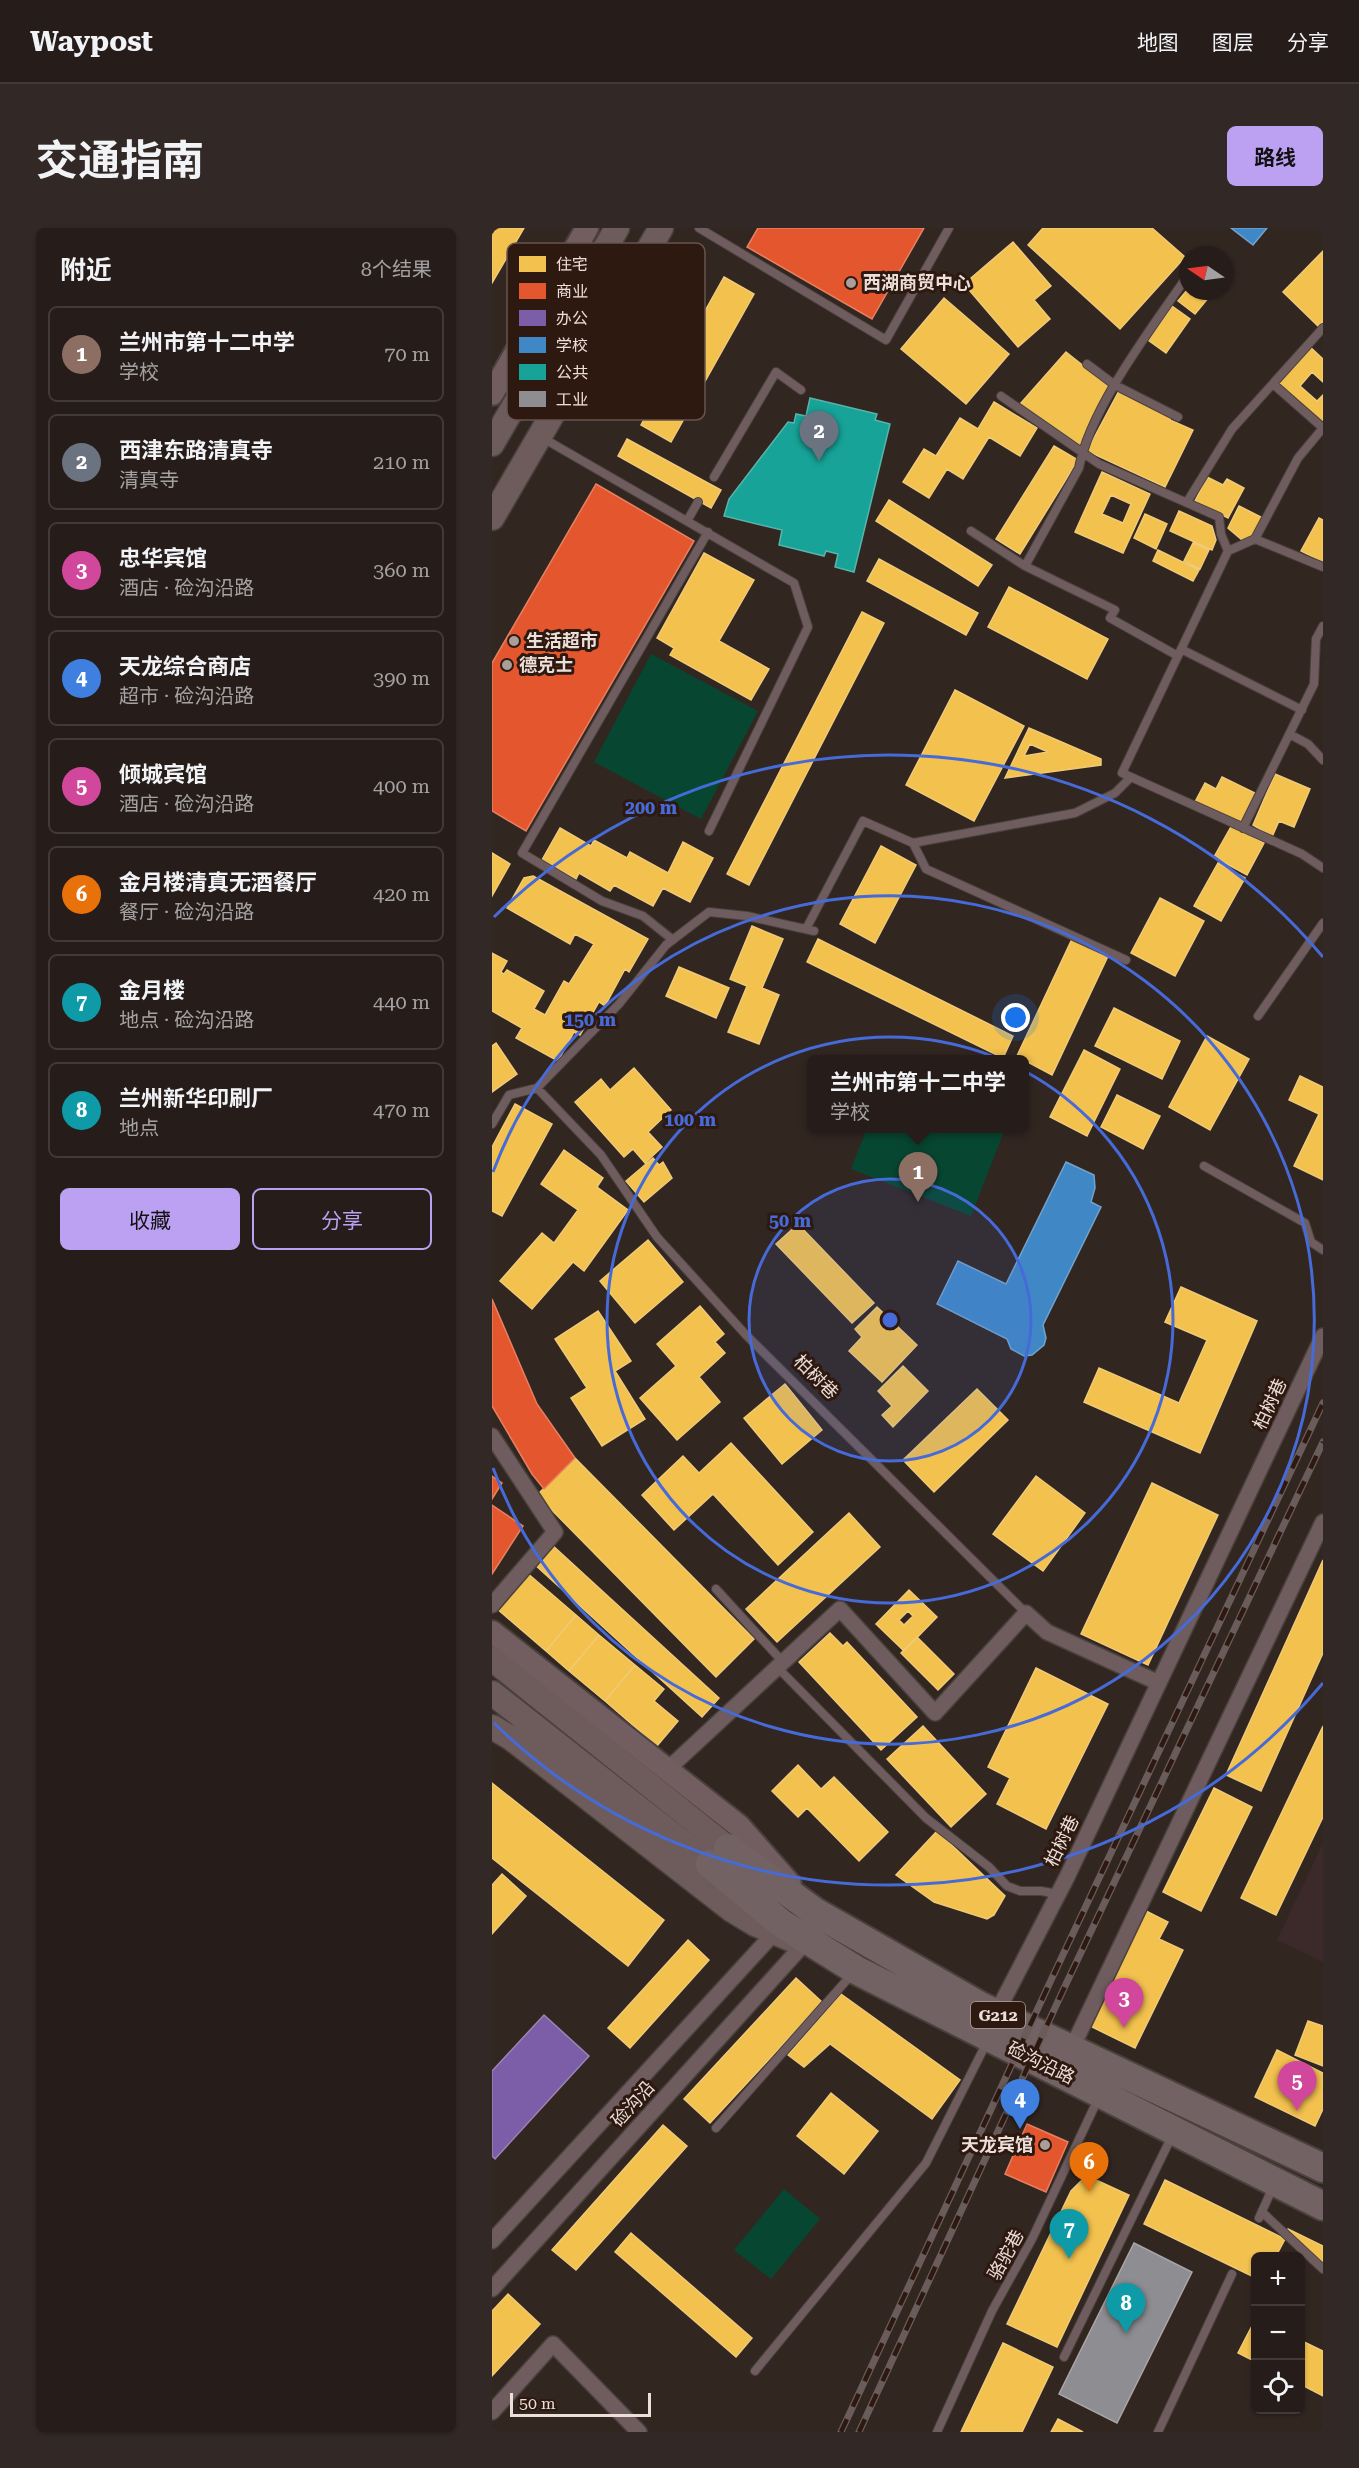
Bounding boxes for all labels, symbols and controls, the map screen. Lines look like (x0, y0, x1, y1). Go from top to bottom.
text: Waypost (30, 25, 153, 58)
text: 地图 (1137, 31, 1179, 55)
text: 图层 (1212, 31, 1254, 55)
text: 分享 (1287, 31, 1329, 55)
button: 路线 (1227, 126, 1323, 186)
text: 交通指南 (36, 136, 204, 185)
legend (507, 243, 705, 420)
north arrow (1179, 246, 1233, 300)
text: 附近 (60, 255, 112, 285)
text: 住宅 (556, 255, 588, 274)
text: 8个结果 (361, 257, 432, 281)
place label: 西湖商贸中心 (863, 272, 971, 293)
marker: 西湖商贸中心 (844, 276, 858, 290)
text: 商业 (556, 282, 588, 301)
text: 办公 (556, 309, 588, 328)
text: 兰州市第十二中学 (119, 330, 295, 355)
text: 学校 (556, 336, 588, 355)
text: 1 (76, 342, 87, 366)
text: 70 m (384, 342, 430, 366)
text: 学校 (119, 360, 159, 384)
text: 公共 (556, 363, 588, 382)
text: 工业 (556, 390, 588, 409)
pin: 2 (800, 412, 838, 461)
text: 西津东路清真寺 (119, 438, 273, 463)
text: 2 (76, 450, 87, 474)
text: 210 m (373, 450, 430, 474)
text: 清真寺 (119, 468, 179, 492)
text: 忠华宾馆 (119, 546, 207, 571)
text: 3 (76, 558, 87, 582)
text: 360 m (373, 558, 430, 582)
text: 酒店 · 硷沟沿路 (119, 576, 254, 600)
place label: 生活超市 (526, 630, 598, 651)
marker: 生活超市 (507, 634, 521, 648)
text: 天龙综合商店 (119, 654, 251, 679)
place label: 德克士 (519, 654, 573, 675)
marker: 德克士 (500, 658, 514, 672)
text: 4 (76, 666, 87, 690)
text: 390 m (373, 666, 430, 690)
text: 超市 · 硷沟沿路 (119, 684, 254, 708)
text: 倾城宾馆 (119, 762, 207, 787)
text: 5 (76, 774, 87, 798)
text: 400 m (373, 774, 430, 798)
text: 酒店 · 硷沟沿路 (119, 792, 254, 816)
text: 200 m (625, 797, 678, 818)
text: 金月楼清真无酒餐厅 (119, 870, 317, 895)
text: 6 (76, 882, 87, 906)
text: 420 m (373, 882, 430, 906)
text: 餐厅 · 硷沟沿路 (119, 900, 254, 924)
text: 金月楼 (119, 978, 185, 1003)
text: 7 (76, 990, 87, 1014)
text: 440 m (373, 990, 430, 1014)
your location (1001, 1003, 1030, 1032)
text: 地点 · 硷沟沿路 (119, 1008, 254, 1032)
text: 150 m (564, 1009, 617, 1030)
popup (807, 1055, 1029, 1133)
text: 兰州市第十二中学 (830, 1070, 1006, 1095)
text: 兰州新华印刷厂 (119, 1086, 273, 1111)
text: 8 (76, 1098, 87, 1122)
text: 470 m (373, 1098, 430, 1122)
text: 学校 (830, 1100, 870, 1124)
text: 100 m (664, 1109, 717, 1130)
text: 地点 (119, 1116, 159, 1140)
pin: 1 (898, 1152, 938, 1202)
button: 收藏 (60, 1188, 240, 1250)
button: 分享 (252, 1188, 432, 1250)
text: 50 m (769, 1210, 812, 1231)
centre of rings (880, 1310, 900, 1330)
street label: 柏树巷 (790, 1350, 843, 1403)
street label: 柏树巷 (1249, 1375, 1290, 1433)
street label: 柏树巷 (1040, 1812, 1083, 1870)
pin: 3 (1104, 1978, 1144, 2028)
road number: G212 (971, 2002, 1025, 2028)
street label: 硷沟沿路 (1004, 2037, 1078, 2088)
pin: 5 (1278, 2062, 1316, 2111)
street label: 硷沟沿 (607, 2077, 658, 2131)
pin: 4 (1000, 2080, 1040, 2129)
place label: 天龙宾馆 (961, 2134, 1033, 2155)
marker: 天龙宾馆 (1038, 2138, 1052, 2152)
pin: 6 (1070, 2142, 1108, 2192)
pin: 7 (1050, 2210, 1088, 2259)
street label: 骆驼巷 (983, 2226, 1028, 2283)
map controls (1251, 2252, 1305, 2414)
button: + (1251, 2252, 1305, 2306)
pin: 8 (1106, 2284, 1146, 2333)
button: − (1251, 2306, 1305, 2360)
button: locate (1251, 2360, 1305, 2414)
scale bar (510, 2390, 651, 2418)
text: 50 m (519, 2394, 556, 2413)

